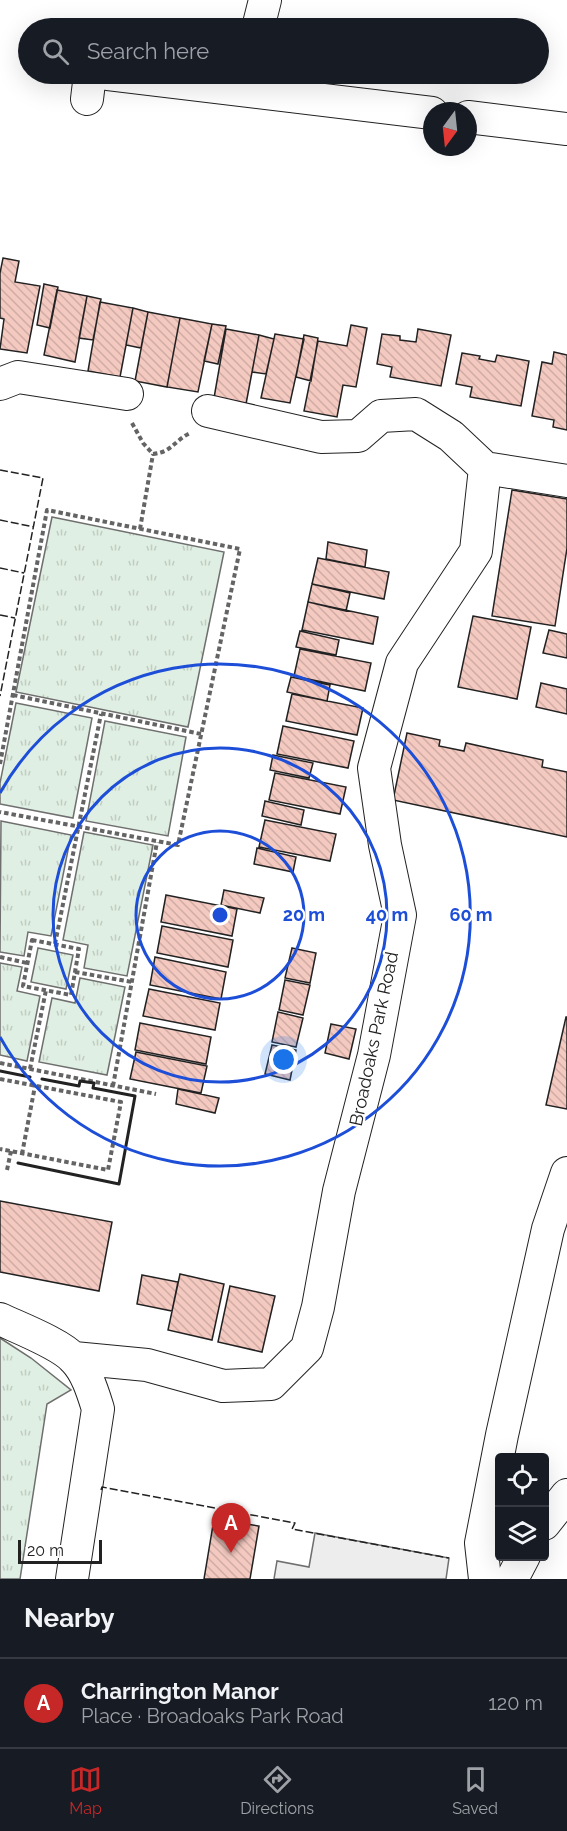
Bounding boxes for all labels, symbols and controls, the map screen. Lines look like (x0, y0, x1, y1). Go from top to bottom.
search box (18, 18, 549, 84)
icon: search (39, 35, 72, 68)
text: Search here (87, 38, 209, 64)
north arrow (423, 102, 477, 156)
text: 20 m (283, 904, 325, 925)
text: 40 m (366, 904, 408, 925)
text: 60 m (449, 904, 493, 925)
centre of rings (210, 905, 230, 925)
street label: Broadoaks Park Road (345, 950, 402, 1128)
your location (269, 1045, 298, 1074)
map controls (495, 1453, 549, 1561)
button: locate (495, 1453, 549, 1507)
pin: A (212, 1504, 250, 1553)
button: layers (495, 1507, 549, 1561)
scale bar (18, 1537, 102, 1564)
text: 20 m (27, 1541, 64, 1560)
text: Nearby (24, 1603, 114, 1633)
text: Charrington Manor (81, 1678, 279, 1704)
text: A (37, 1691, 50, 1715)
text: 120 m (488, 1691, 543, 1715)
text: Place · Broadoaks Park Road (81, 1704, 344, 1728)
tab: Map (69, 1763, 102, 1818)
tab: Directions (240, 1763, 314, 1818)
tab: Saved (452, 1763, 498, 1818)

